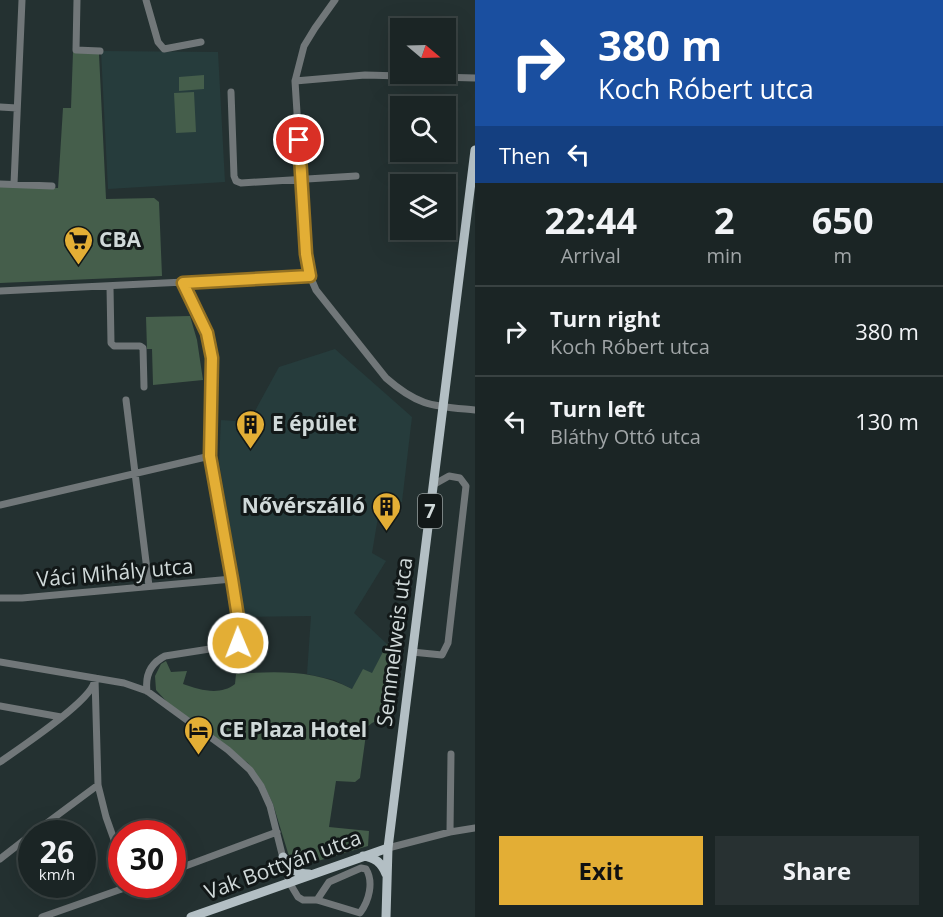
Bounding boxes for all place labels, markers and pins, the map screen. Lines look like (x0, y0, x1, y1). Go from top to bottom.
pin (273, 114, 324, 165)
supermarket icon: CBA (62, 224, 94, 266)
place label: CBA (99, 225, 141, 253)
building icon: E épület (235, 408, 267, 450)
place label: E épület (272, 409, 357, 437)
building icon: Nővérszálló (370, 490, 402, 532)
place label: Nővérszálló (242, 491, 365, 519)
hotel icon: CE Plaza Hotel (182, 714, 214, 756)
place label: CE Plaza Hotel (219, 715, 367, 743)

